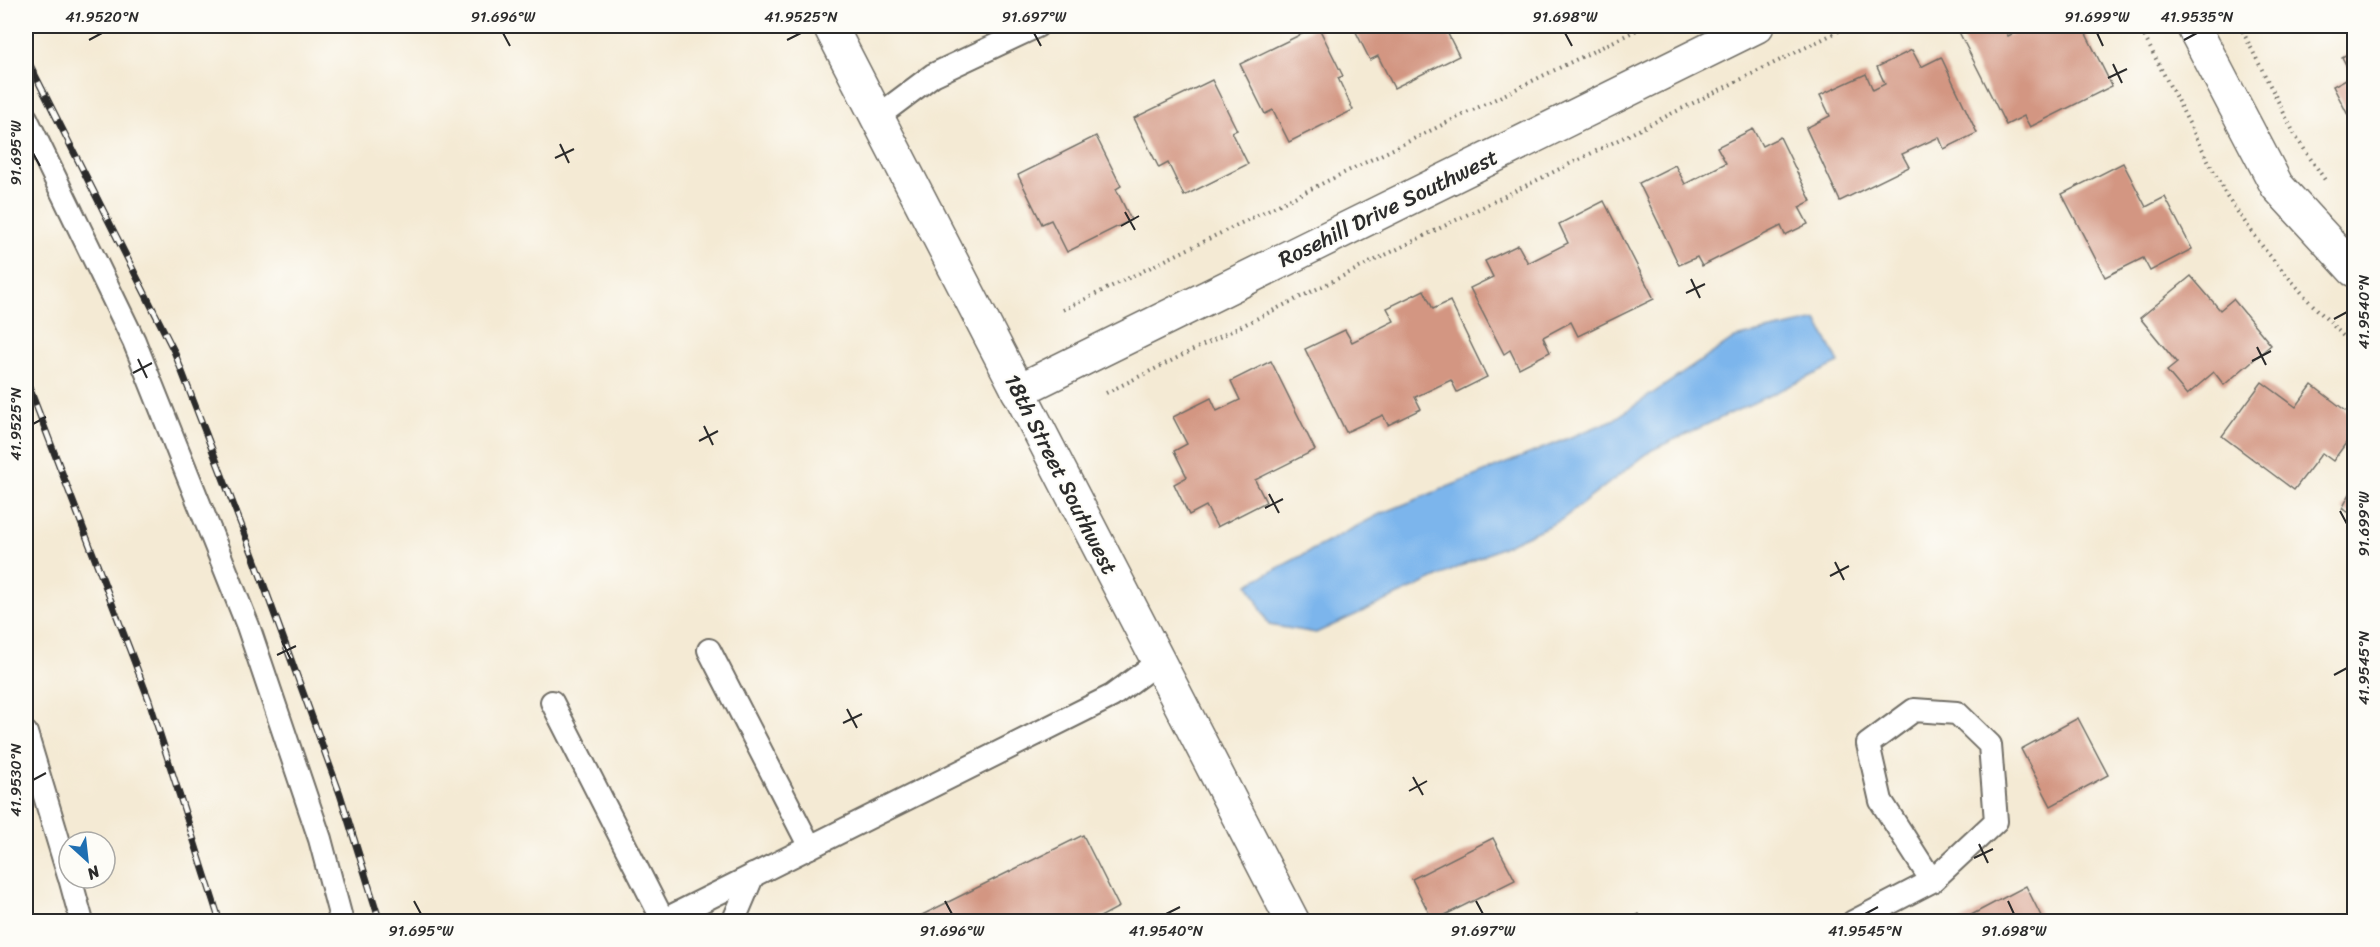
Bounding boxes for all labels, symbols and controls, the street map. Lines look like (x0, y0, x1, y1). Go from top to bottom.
text: 41.9520°N (65, 4, 139, 30)
text: 91.696°W (471, 4, 536, 30)
text: 41.9525°N (764, 4, 838, 30)
text: 91.697°W (1002, 4, 1067, 30)
text: 91.698°W (1533, 4, 1598, 30)
text: 91.699°W (2064, 4, 2130, 30)
text: 41.9535°N (2161, 4, 2234, 30)
text: 91.695°W (3, 120, 29, 186)
street label: Rosehill Drive Southwest (1271, 137, 1505, 278)
text: 41.9540°N (2351, 274, 2377, 349)
street label: 18th Street Southwest (993, 367, 1129, 582)
text: 41.9525°N (3, 387, 29, 461)
text: 91.699°W (2351, 491, 2377, 557)
text: 41.9545°N (2351, 630, 2377, 705)
text: 41.9530°N (3, 743, 29, 817)
north arrow (57, 830, 117, 890)
text: N (81, 857, 106, 889)
text: 91.695°W (388, 918, 454, 944)
text: 91.696°W (920, 918, 985, 944)
text: 41.9540°N (1129, 918, 1204, 944)
text: 91.697°W (1451, 918, 1516, 944)
text: 41.9545°N (1828, 918, 1903, 944)
text: 91.698°W (1982, 918, 2047, 944)

